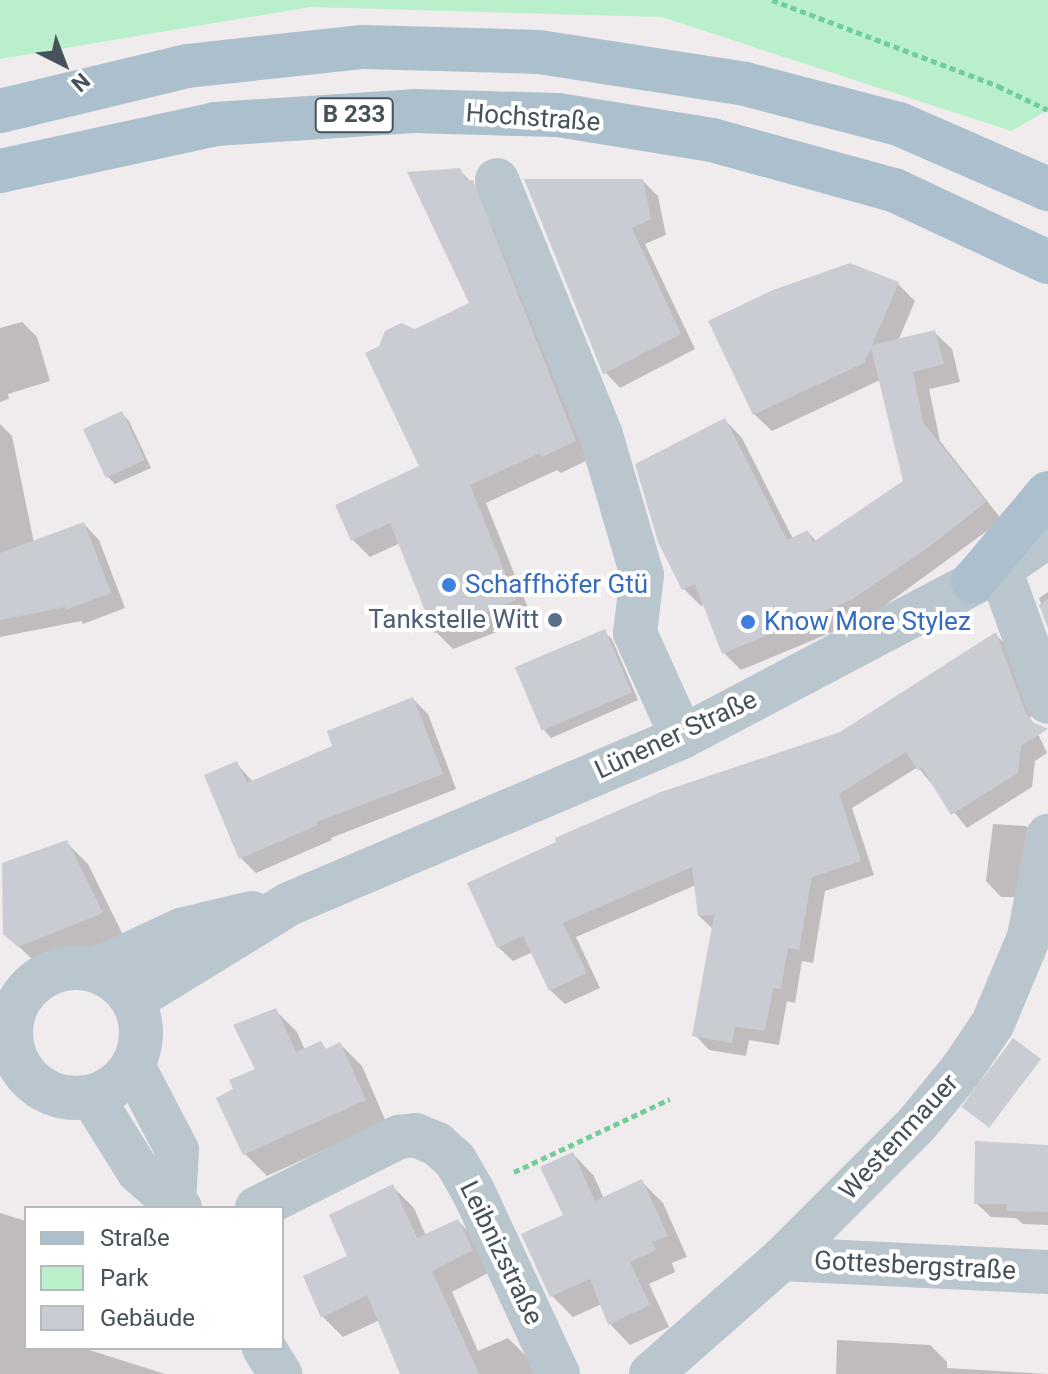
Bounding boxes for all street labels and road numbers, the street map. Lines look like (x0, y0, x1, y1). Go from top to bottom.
road number: B 233 (314, 95, 394, 135)
street label: Hochstraße (465, 98, 601, 138)
street label: Lünener Straße (590, 684, 762, 786)
street label: Westenmauer (833, 1068, 965, 1206)
street label: Leibnizstraße (453, 1176, 549, 1330)
street label: Gottesbergstraße (813, 1245, 1017, 1287)

